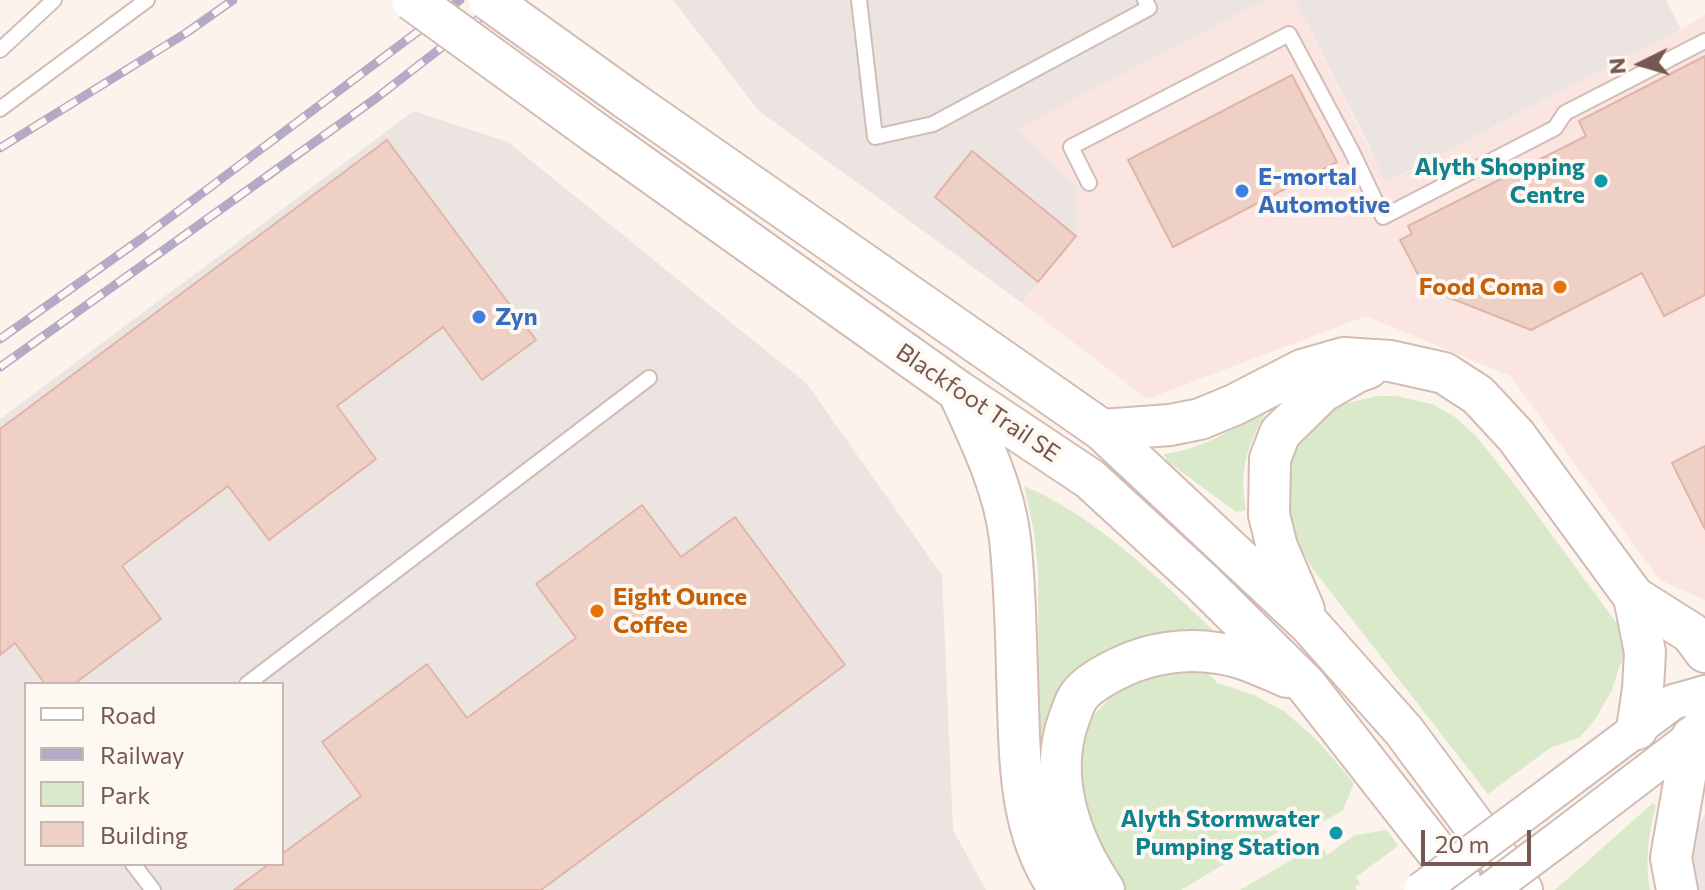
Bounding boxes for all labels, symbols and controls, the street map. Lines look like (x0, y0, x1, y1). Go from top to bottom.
north arrow (1601, 24, 1681, 104)
text: N (1602, 57, 1631, 76)
place label: Alyth Shopping Centre (1415, 153, 1585, 209)
place label: E-mortal Automotive (1258, 163, 1390, 219)
marker: Alyth Shopping Centre (1592, 172, 1610, 190)
marker: E-mortal Automotive (1233, 182, 1251, 200)
place label: Food Coma (1419, 273, 1544, 301)
marker: Food Coma (1551, 278, 1569, 296)
place label: Zyn (495, 303, 538, 331)
marker: Zyn (470, 308, 488, 326)
street label: Blackfoot Trail SE (891, 338, 1065, 468)
place label: Eight Ounce Coffee (613, 583, 747, 639)
marker: Eight Ounce Coffee (588, 602, 606, 620)
legend (24, 682, 284, 866)
text: Road (100, 700, 156, 729)
text: Railway (100, 740, 185, 769)
text: Park (100, 780, 150, 809)
place label: Alyth Stormwater Pumping Station (1120, 805, 1320, 861)
scale bar (1425, 814, 1535, 864)
text: Building (100, 820, 188, 849)
marker: Alyth Stormwater Pumping Station (1327, 824, 1345, 842)
text: 20 m (1435, 829, 1489, 858)

